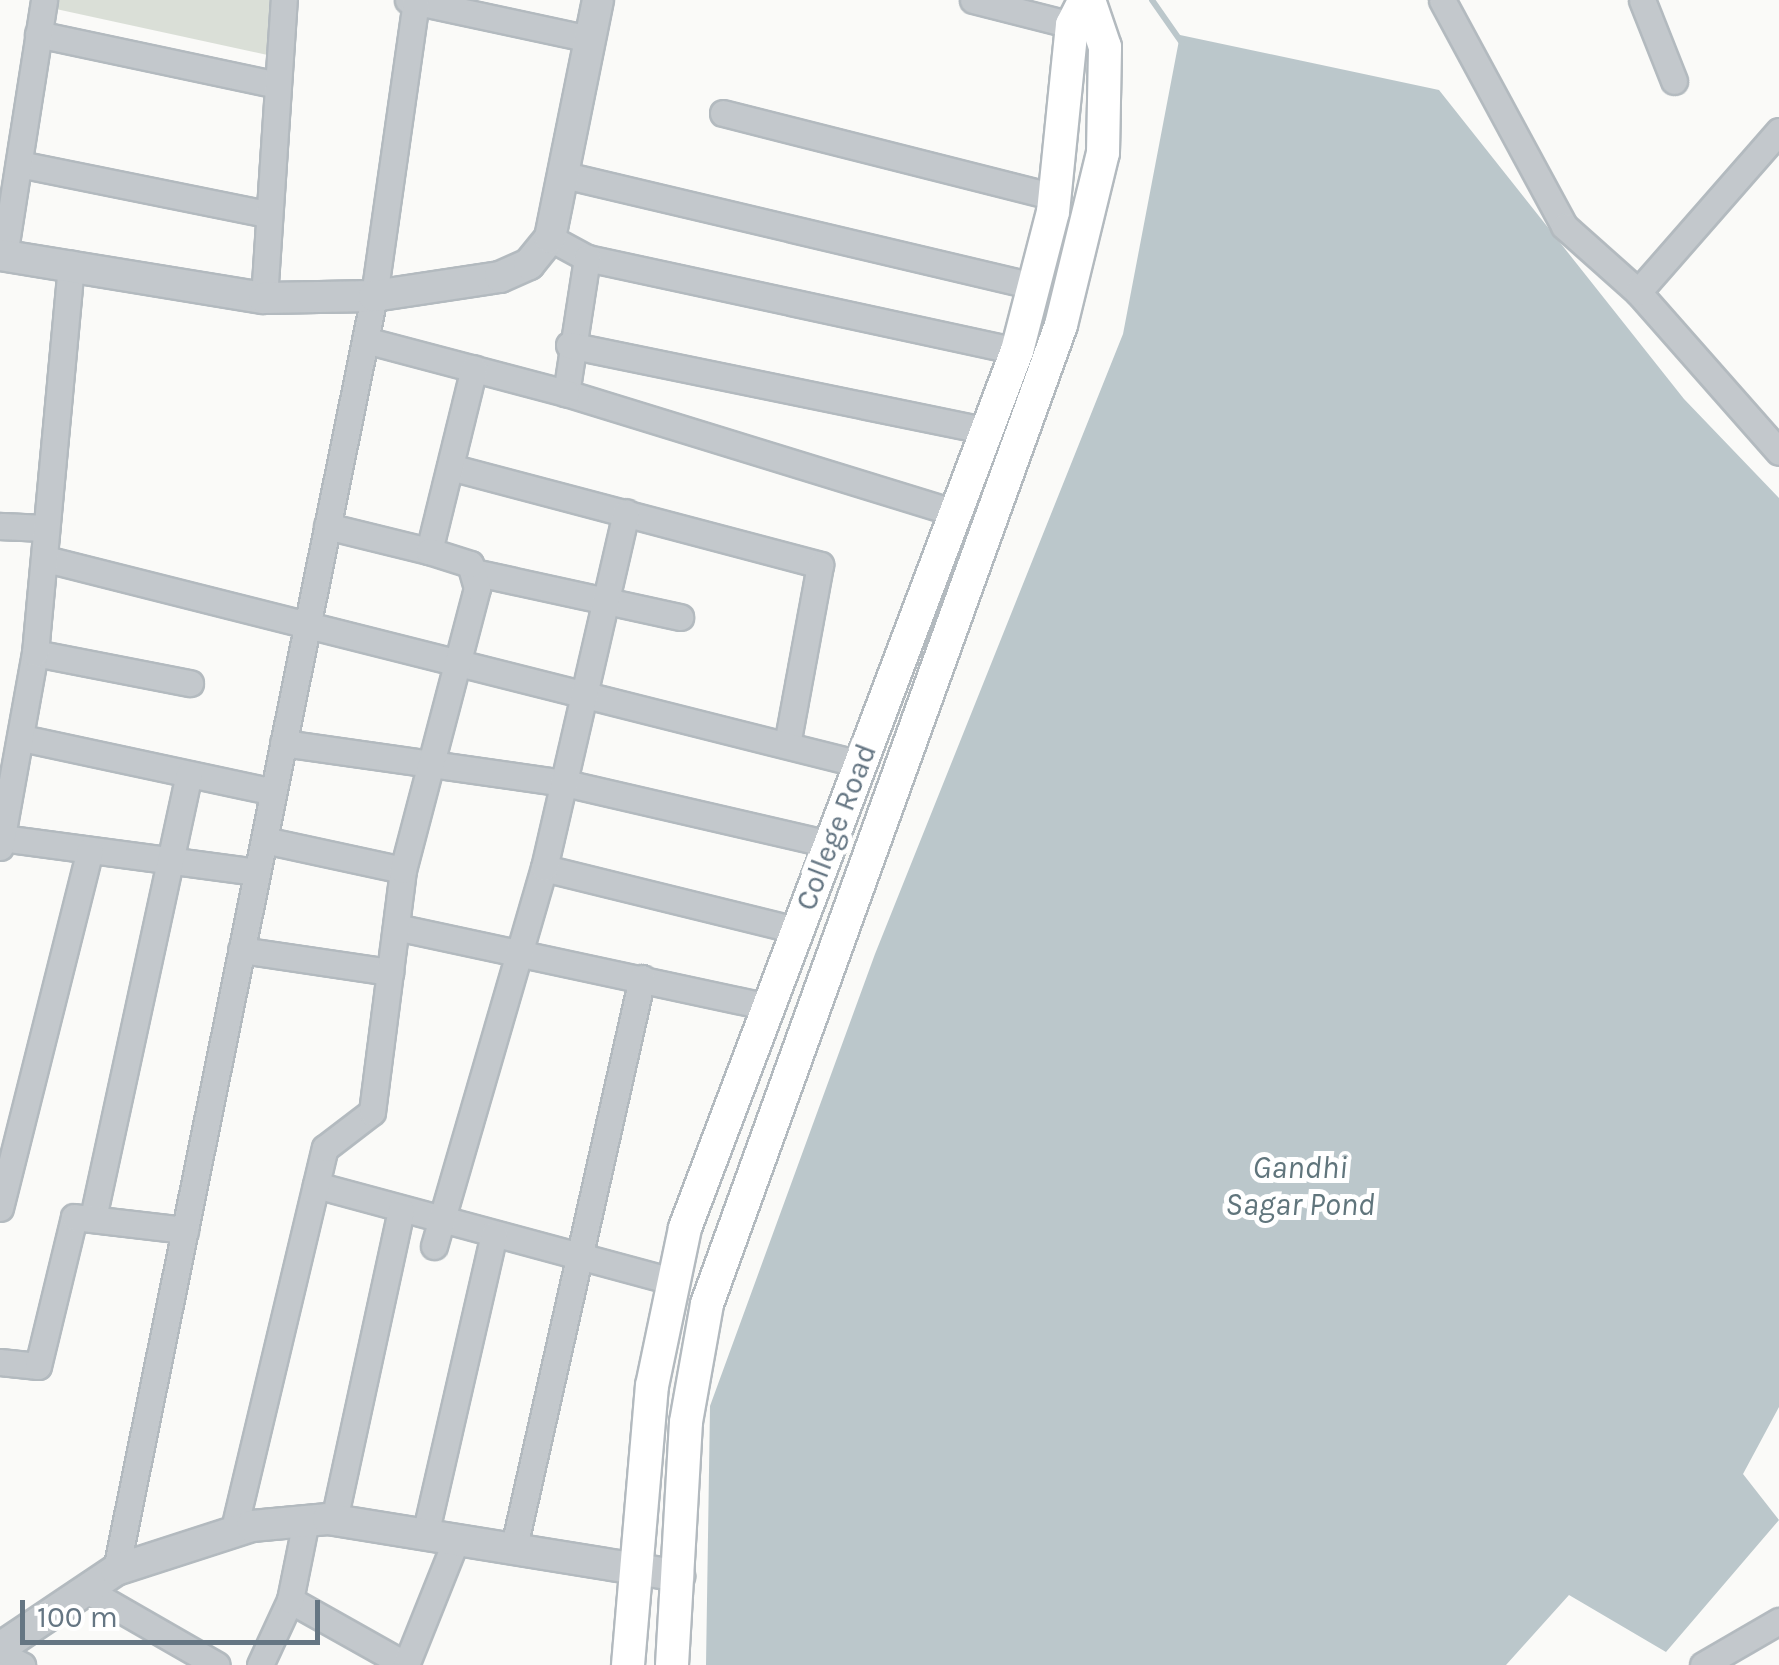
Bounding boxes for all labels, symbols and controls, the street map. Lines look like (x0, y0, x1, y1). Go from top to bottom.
street label: College Road (788, 739, 884, 915)
water label: Gandhi Sagar Pond (1225, 1150, 1375, 1225)
scale bar (25, 1580, 325, 1642)
text: 100 m (37, 1599, 118, 1635)

